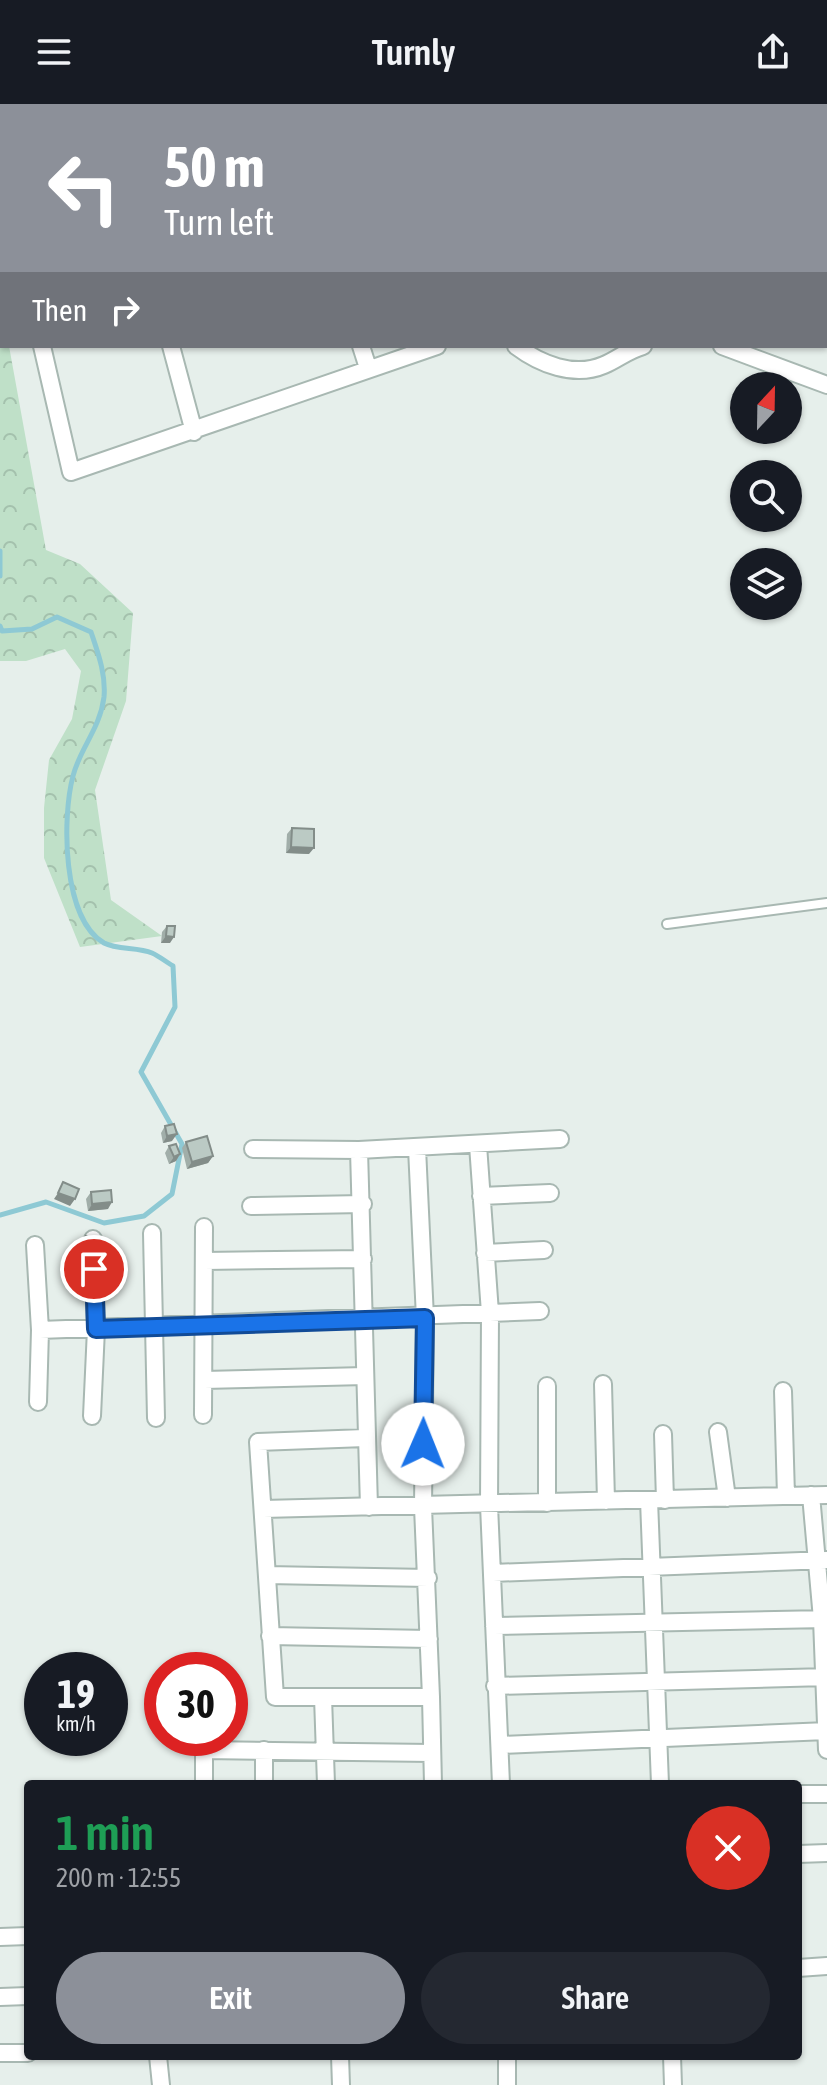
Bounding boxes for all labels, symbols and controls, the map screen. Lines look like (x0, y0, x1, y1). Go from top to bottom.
icon: menu (32, 30, 76, 74)
icon: share (751, 30, 795, 74)
text: Turnly (372, 31, 455, 73)
text: 50 m (164, 135, 265, 199)
icon: left (32, 136, 136, 240)
text: Turn left (164, 201, 274, 243)
icon: right (103, 288, 147, 332)
text: Then (32, 293, 87, 327)
north arrow (730, 372, 802, 444)
map controls (730, 372, 802, 620)
button: search (730, 460, 802, 532)
button: layers (730, 548, 802, 620)
pin (60, 1235, 128, 1303)
icon: arrive (72, 1247, 116, 1291)
position arrow (381, 1402, 465, 1486)
speed limit sign: 30 (144, 1652, 248, 1756)
text: 19 (57, 1671, 95, 1716)
text: km/h (56, 1712, 96, 1735)
text: 1 min (56, 1805, 154, 1860)
button: close (686, 1806, 770, 1890)
text: 200 m · 12:55 (56, 1863, 181, 1893)
button: Exit (56, 1952, 405, 2044)
button: Share (421, 1952, 770, 2044)

